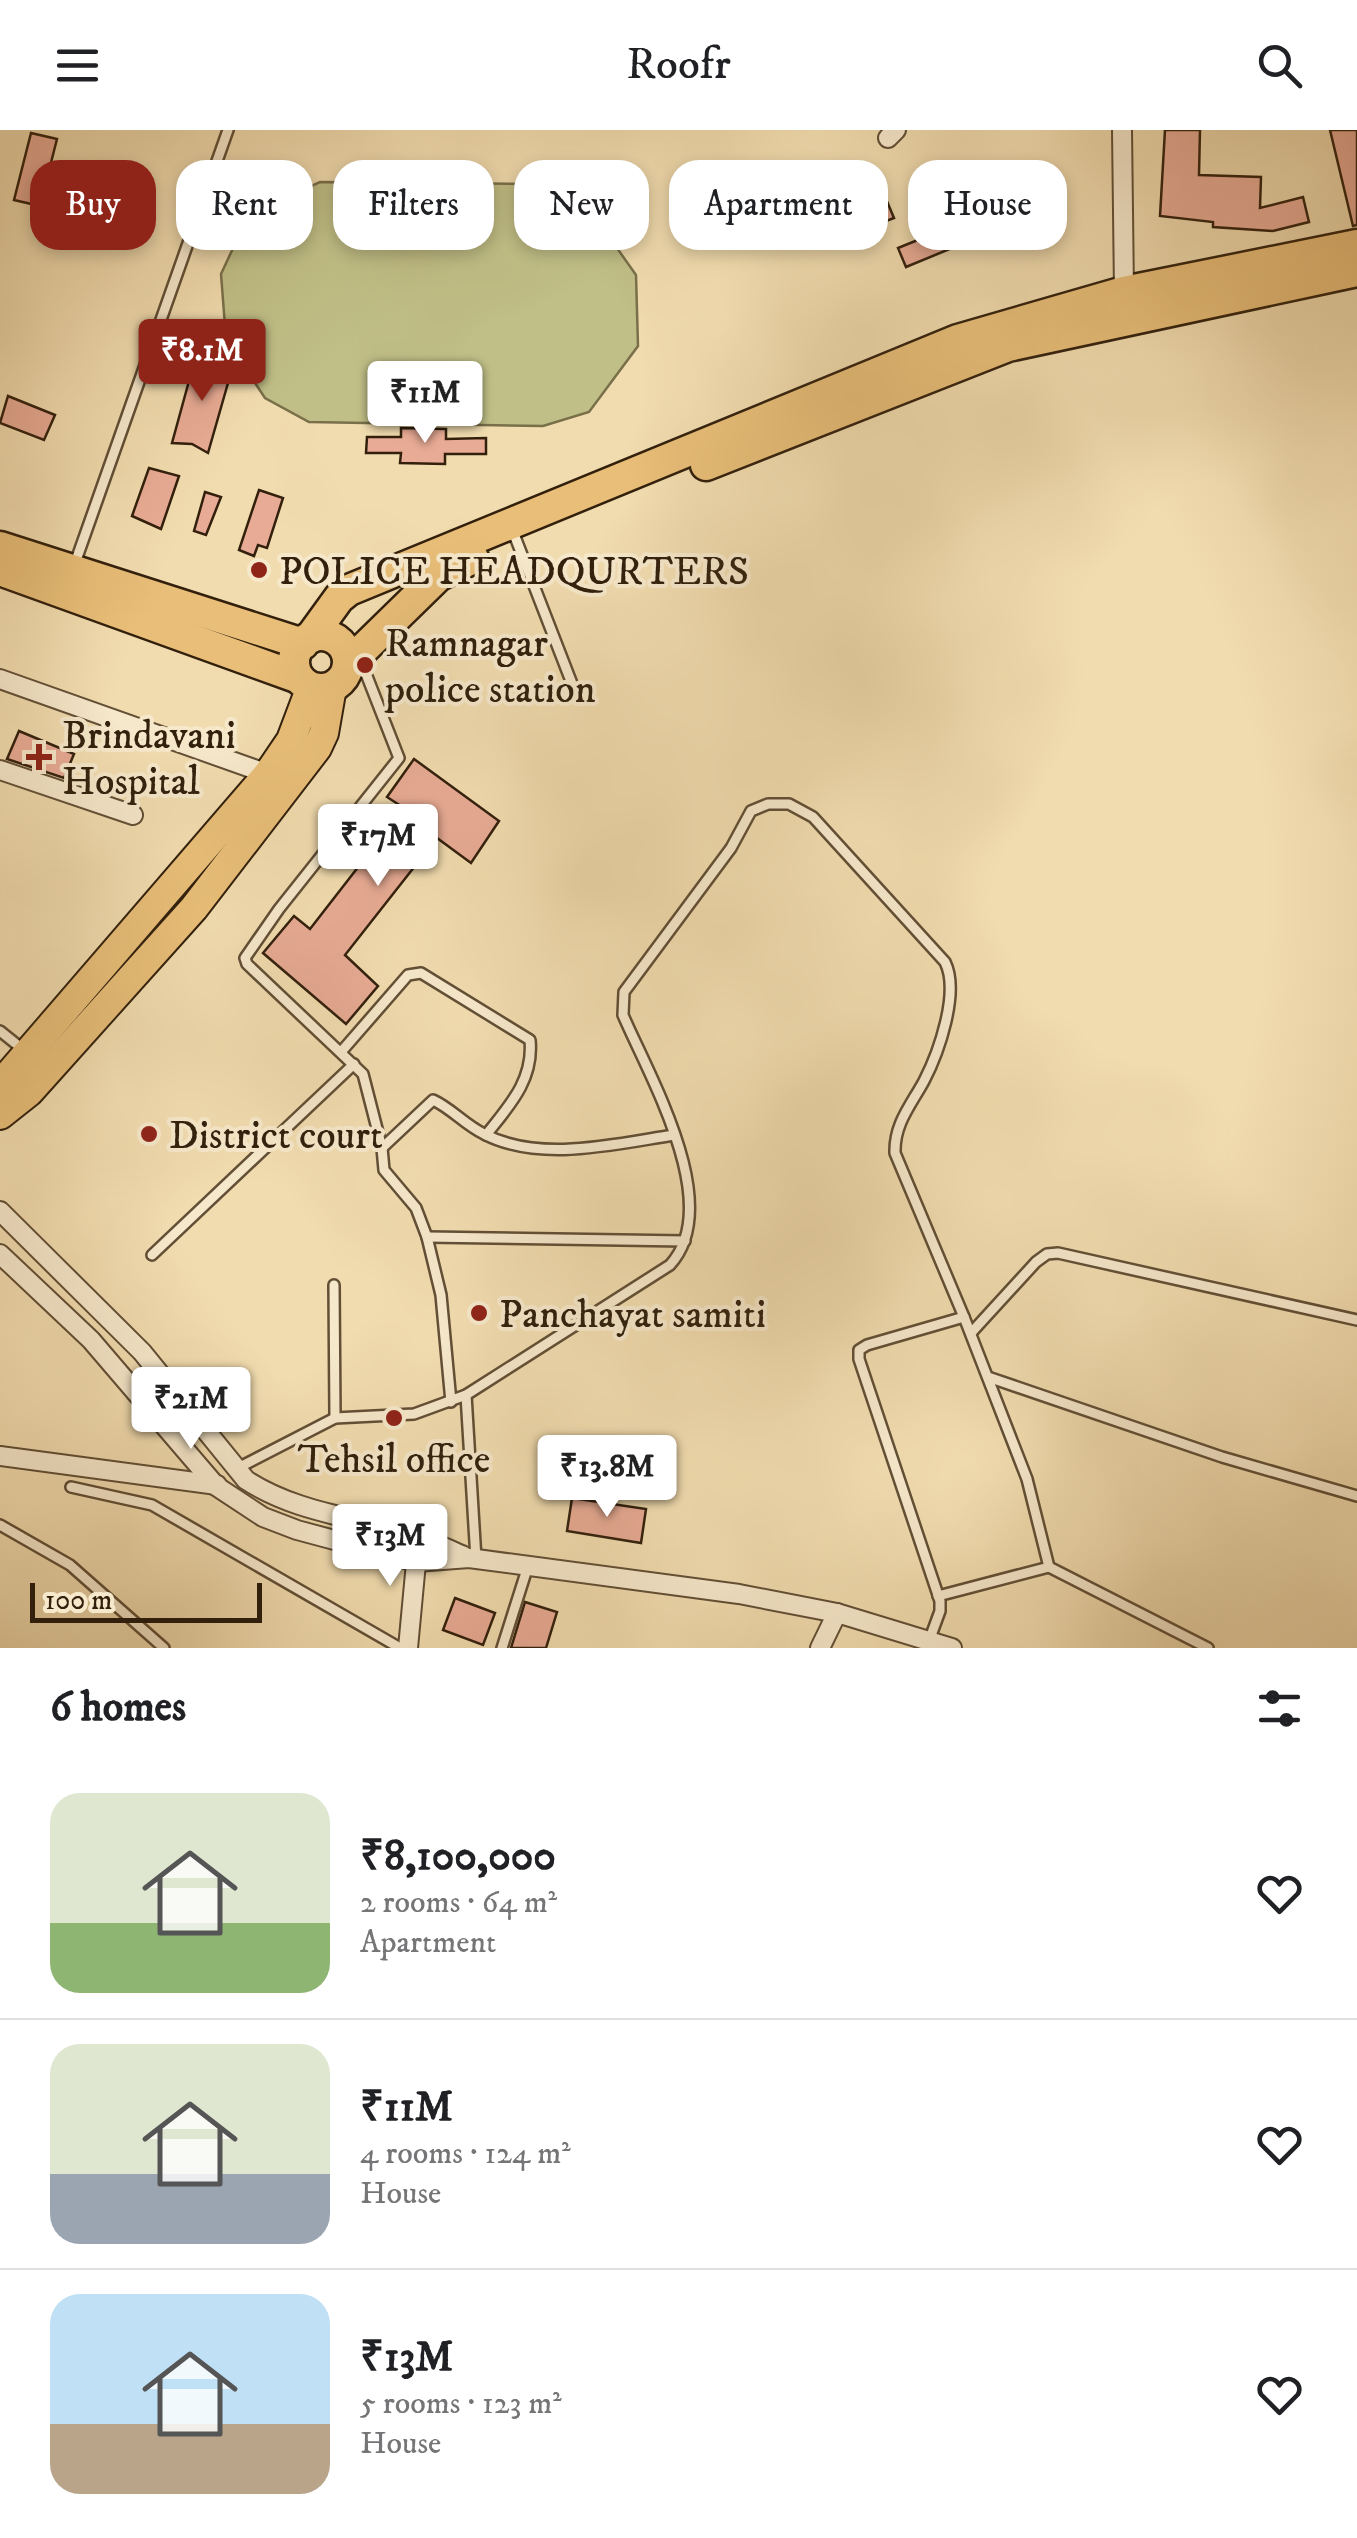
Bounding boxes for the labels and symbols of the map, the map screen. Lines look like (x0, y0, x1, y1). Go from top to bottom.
pin: ₹8.1M (132, 319, 272, 404)
pin: ₹11M (366, 361, 484, 446)
place label: POLICE HEADQURTERS (279, 548, 749, 598)
marker: POLICE HEADQURTERS (248, 559, 270, 581)
place label: Ramnagar police station (384, 620, 596, 716)
marker: Ramnagar police station (354, 654, 376, 676)
place label: Brindavani Hospital (62, 712, 236, 808)
marker: Brindavani Hospital (26, 744, 52, 770)
pin: ₹17M (319, 804, 437, 889)
place label: District court (169, 1112, 383, 1162)
marker: District court (138, 1123, 160, 1145)
place label: Panchayat samiti (499, 1291, 766, 1341)
marker: Panchayat samiti (468, 1302, 490, 1324)
pin: ₹21M (132, 1367, 250, 1452)
marker: Tehsil office (383, 1407, 405, 1429)
pin: ₹13.8M (526, 1435, 688, 1520)
place label: Tehsil office (298, 1436, 490, 1486)
pin: ₹13M (331, 1504, 449, 1589)
scale bar (30, 1578, 262, 1622)

